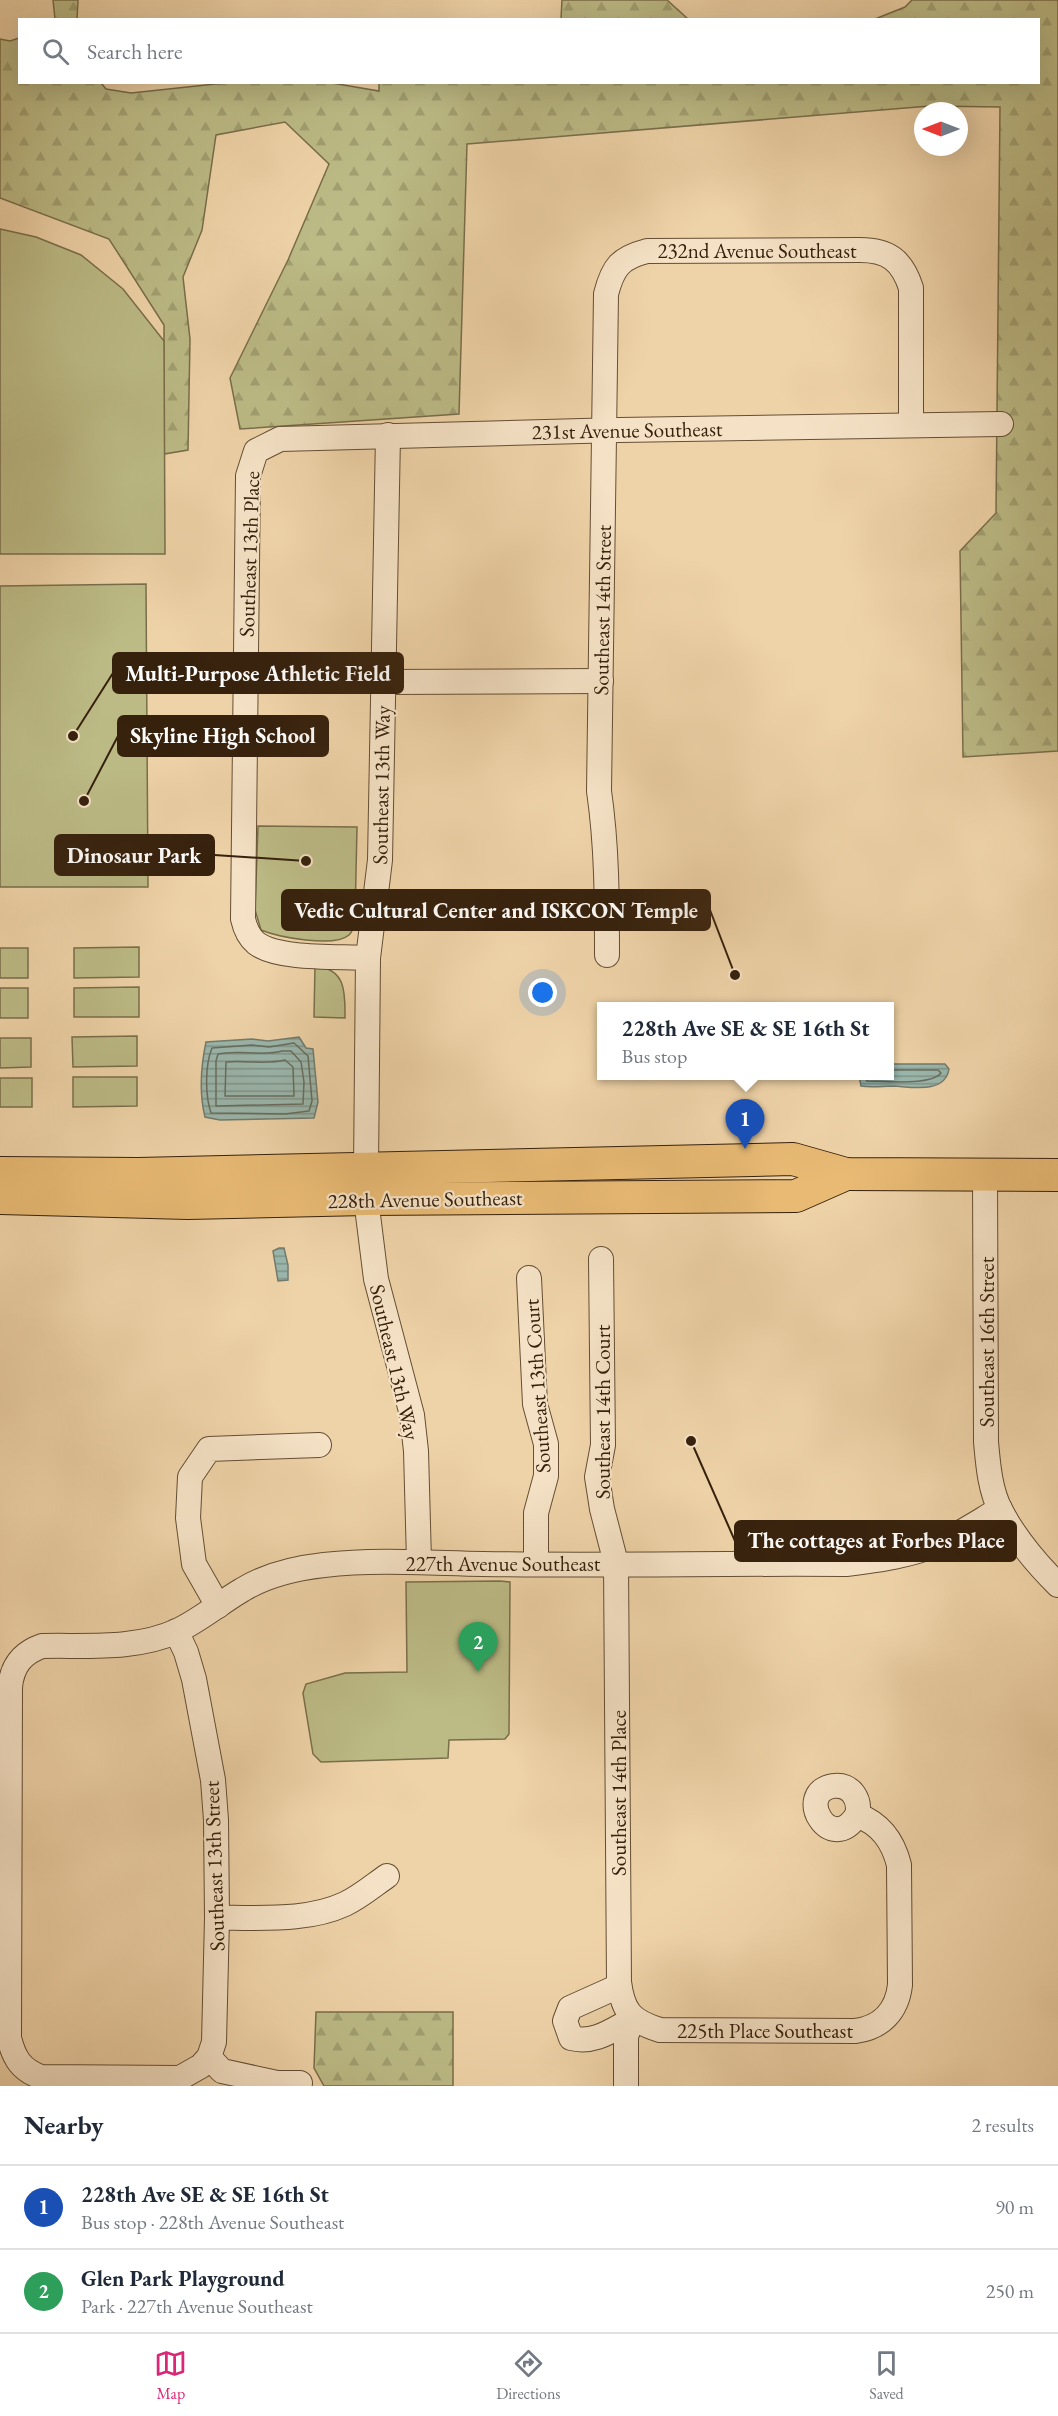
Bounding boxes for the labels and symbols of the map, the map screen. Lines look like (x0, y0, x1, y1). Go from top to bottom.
north arrow (914, 102, 968, 156)
street label: 232nd Avenue Southeast (657, 237, 857, 264)
street label: 231st Avenue Southeast (531, 415, 723, 445)
street label: Southeast 13th Place (233, 471, 265, 637)
street label: Southeast 14th Street (587, 524, 617, 696)
callout: Multi-Purpose Athletic Field (113, 653, 403, 693)
text: Multi-Purpose Athletic Field (125, 659, 391, 688)
street label: Southeast 13th Way (366, 704, 396, 865)
callout: Skyline High School (118, 716, 328, 756)
text: Skyline High School (130, 721, 316, 750)
callout: Dinosaur Park (55, 835, 214, 875)
text: Dinosaur Park (67, 841, 202, 870)
callout: Vedic Cultural Center and ISKCON Temple (282, 890, 710, 930)
text: Vedic Cultural Center and ISKCON Temple (294, 896, 698, 925)
your location (528, 978, 557, 1007)
pin: 1 (726, 1100, 764, 1149)
street label: 228th Avenue Southeast (327, 1184, 523, 1214)
street label: Southeast 16th Street (973, 1256, 1000, 1427)
street label: Southeast 13th Way (364, 1281, 426, 1443)
street label: Southeast 13th Court (517, 1298, 557, 1474)
street label: Southeast 14th Court (589, 1324, 616, 1499)
callout: The cottages at Forbes Place (735, 1521, 1016, 1561)
text: The cottages at Forbes Place (747, 1526, 1005, 1555)
street label: 227th Avenue Southeast (406, 1550, 601, 1577)
pin: 2 (458, 1622, 498, 1672)
street label: Southeast 14th Place (605, 1710, 632, 1876)
street label: Southeast 13th Street (198, 1780, 230, 1952)
street label: 225th Place Southeast (677, 2017, 853, 2044)

